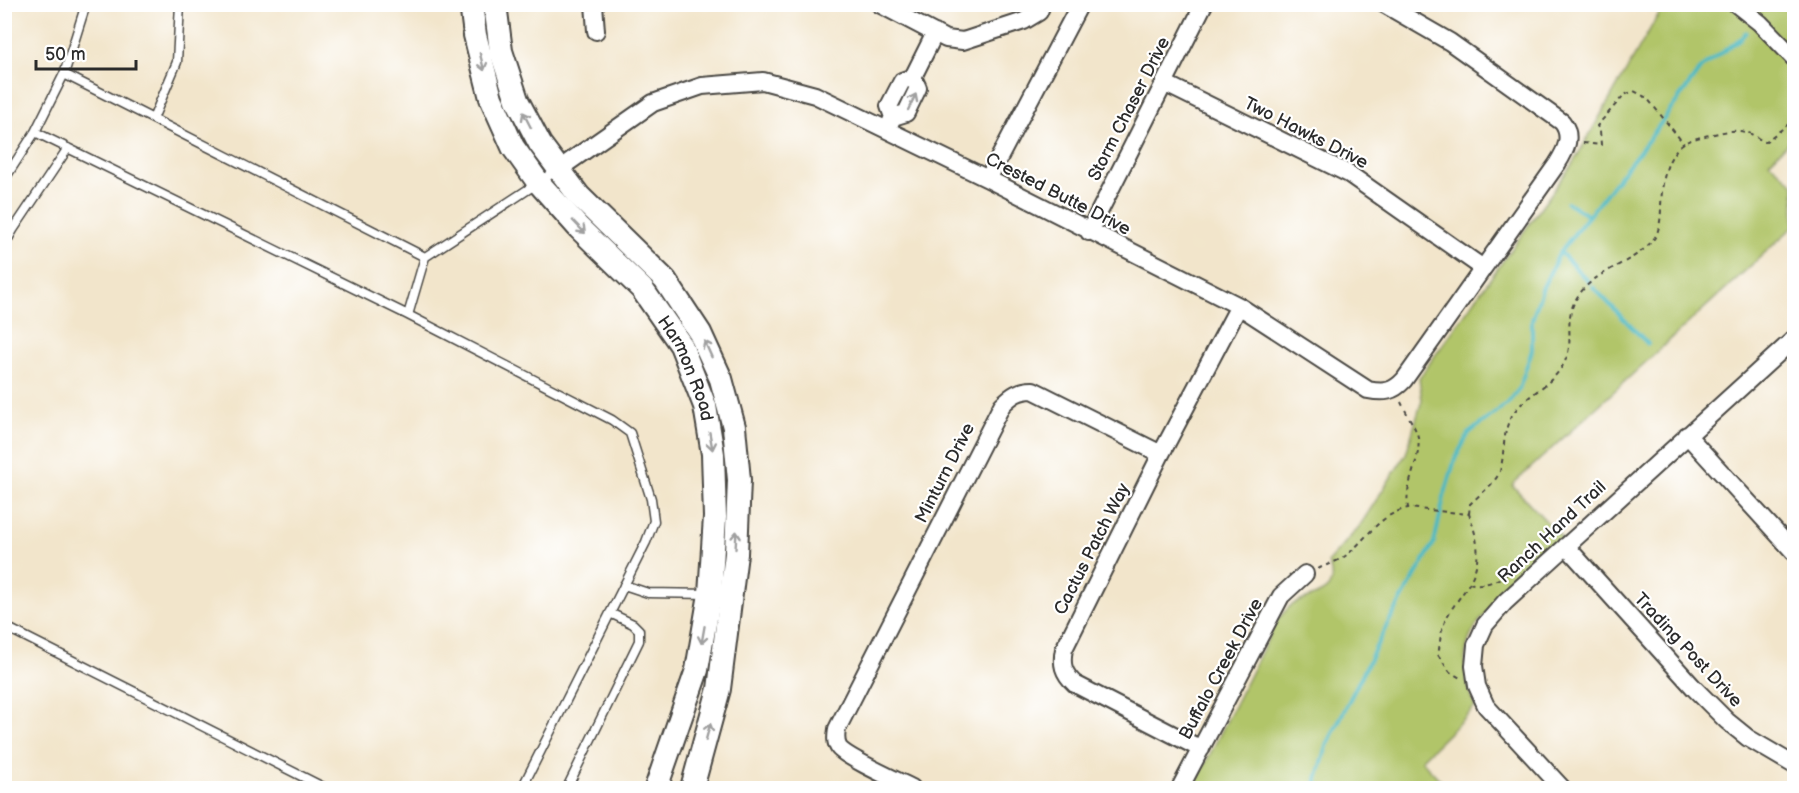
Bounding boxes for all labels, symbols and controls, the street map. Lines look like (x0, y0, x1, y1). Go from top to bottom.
scale bar (36, 33, 136, 71)
street label: Storm Chaser Drive (1084, 33, 1174, 184)
text: 50 m (45, 44, 86, 65)
one-way arrow (476, 52, 488, 71)
one-way arrow (906, 93, 918, 111)
street label: Two Hawks Drive (1240, 93, 1372, 174)
one-way arrow (521, 112, 533, 130)
street label: Crested Butte Drive (982, 148, 1134, 240)
one-way arrow (571, 220, 586, 235)
street label: Harmon Road (653, 312, 718, 422)
one-way arrow (701, 341, 713, 359)
street label: Minturn Drive (911, 419, 979, 526)
one-way arrow (706, 431, 717, 451)
street label: Ranch Hand Trail (1494, 477, 1610, 587)
street label: Cactus Patch Way (1050, 479, 1135, 618)
one-way arrow (731, 530, 742, 550)
street label: Trading Post Drive (1630, 588, 1747, 712)
street label: Buffalo Creek Drive (1175, 595, 1267, 743)
one-way arrow (697, 625, 708, 645)
one-way arrow (702, 723, 714, 742)

